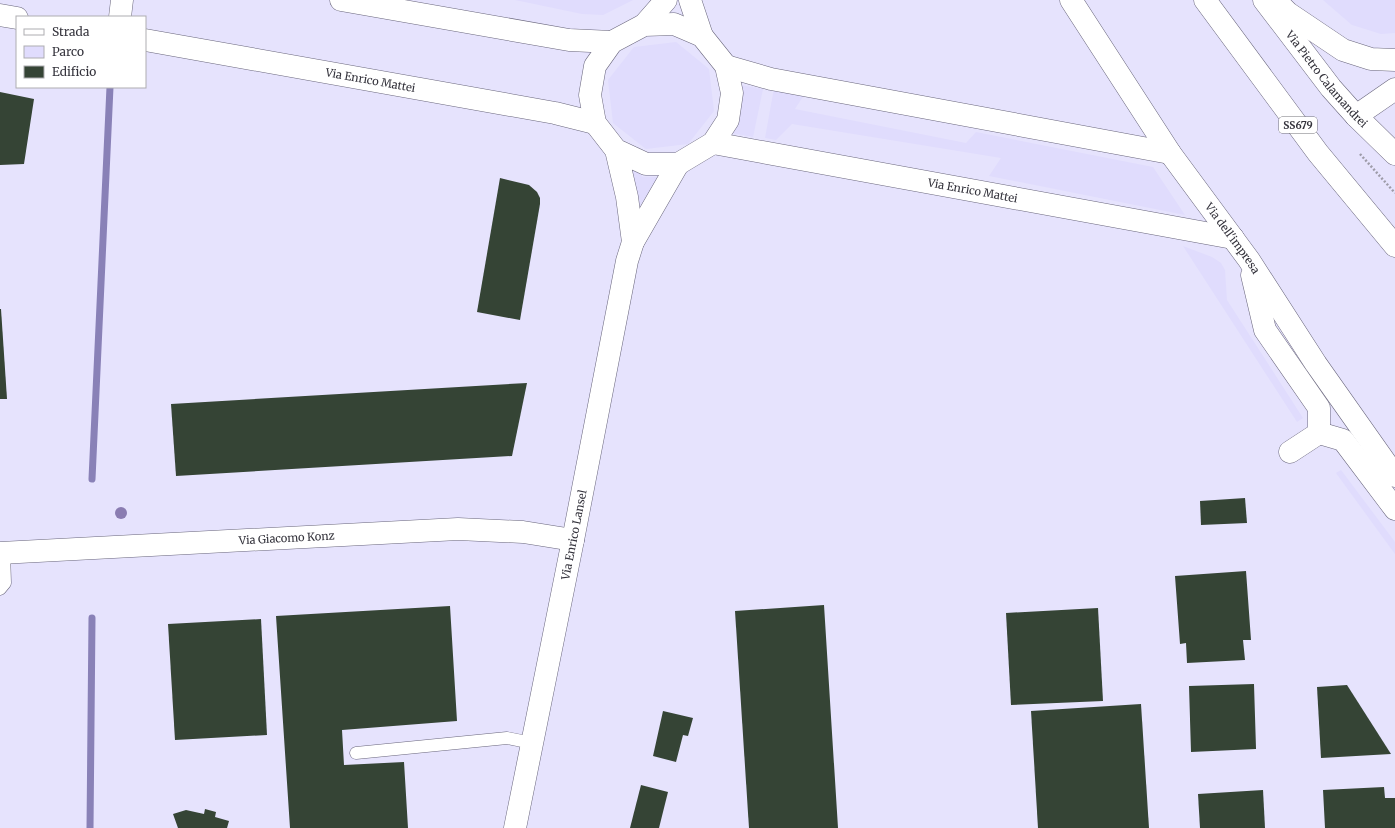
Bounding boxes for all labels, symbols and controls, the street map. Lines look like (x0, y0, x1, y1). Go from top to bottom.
legend (16, 16, 146, 88)
text: Strada (52, 24, 90, 39)
street label: Via Pietro Calamandrei (1282, 27, 1371, 131)
text: Parco (52, 44, 84, 59)
text: Edificio (52, 64, 96, 79)
street label: Via Enrico Mattei (323, 65, 417, 95)
road number: SS679 (1279, 117, 1317, 133)
street label: Via Enrico Mattei (926, 175, 1019, 206)
street label: Via dell'impresa (1202, 199, 1263, 276)
street label: Via Enrico Lansel (558, 488, 590, 582)
street label: Via Giacomo Konz (237, 528, 335, 548)

